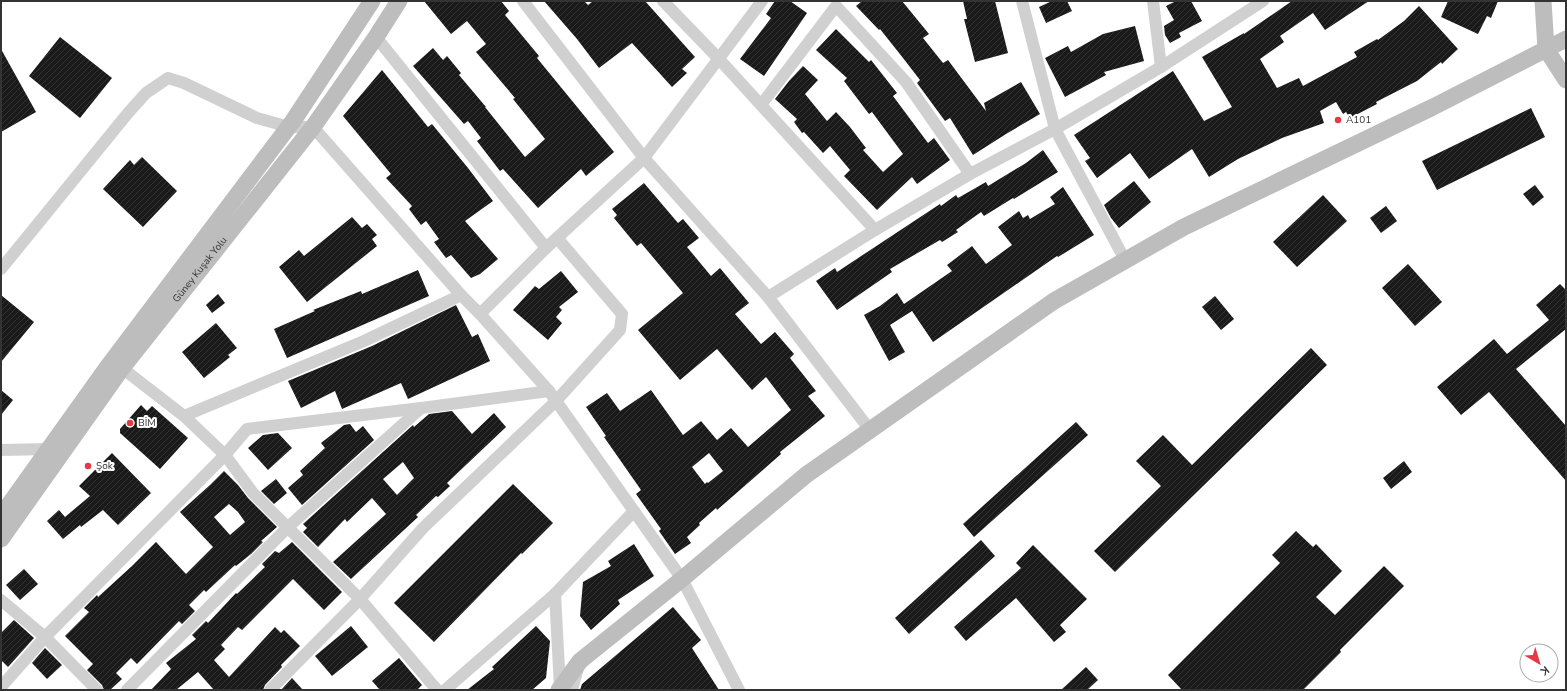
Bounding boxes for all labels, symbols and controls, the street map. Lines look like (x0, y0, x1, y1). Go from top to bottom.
place label: A101 (1346, 113, 1371, 127)
marker: A101 (1333, 115, 1343, 125)
street label: Güney Kuşak Yolu (170, 234, 230, 305)
place label: BİM (138, 416, 156, 430)
marker: BİM (125, 418, 135, 428)
place label: Şok (96, 459, 114, 473)
marker: Şok (83, 461, 93, 471)
north arrow (1519, 643, 1559, 683)
text: K (1537, 662, 1552, 679)

